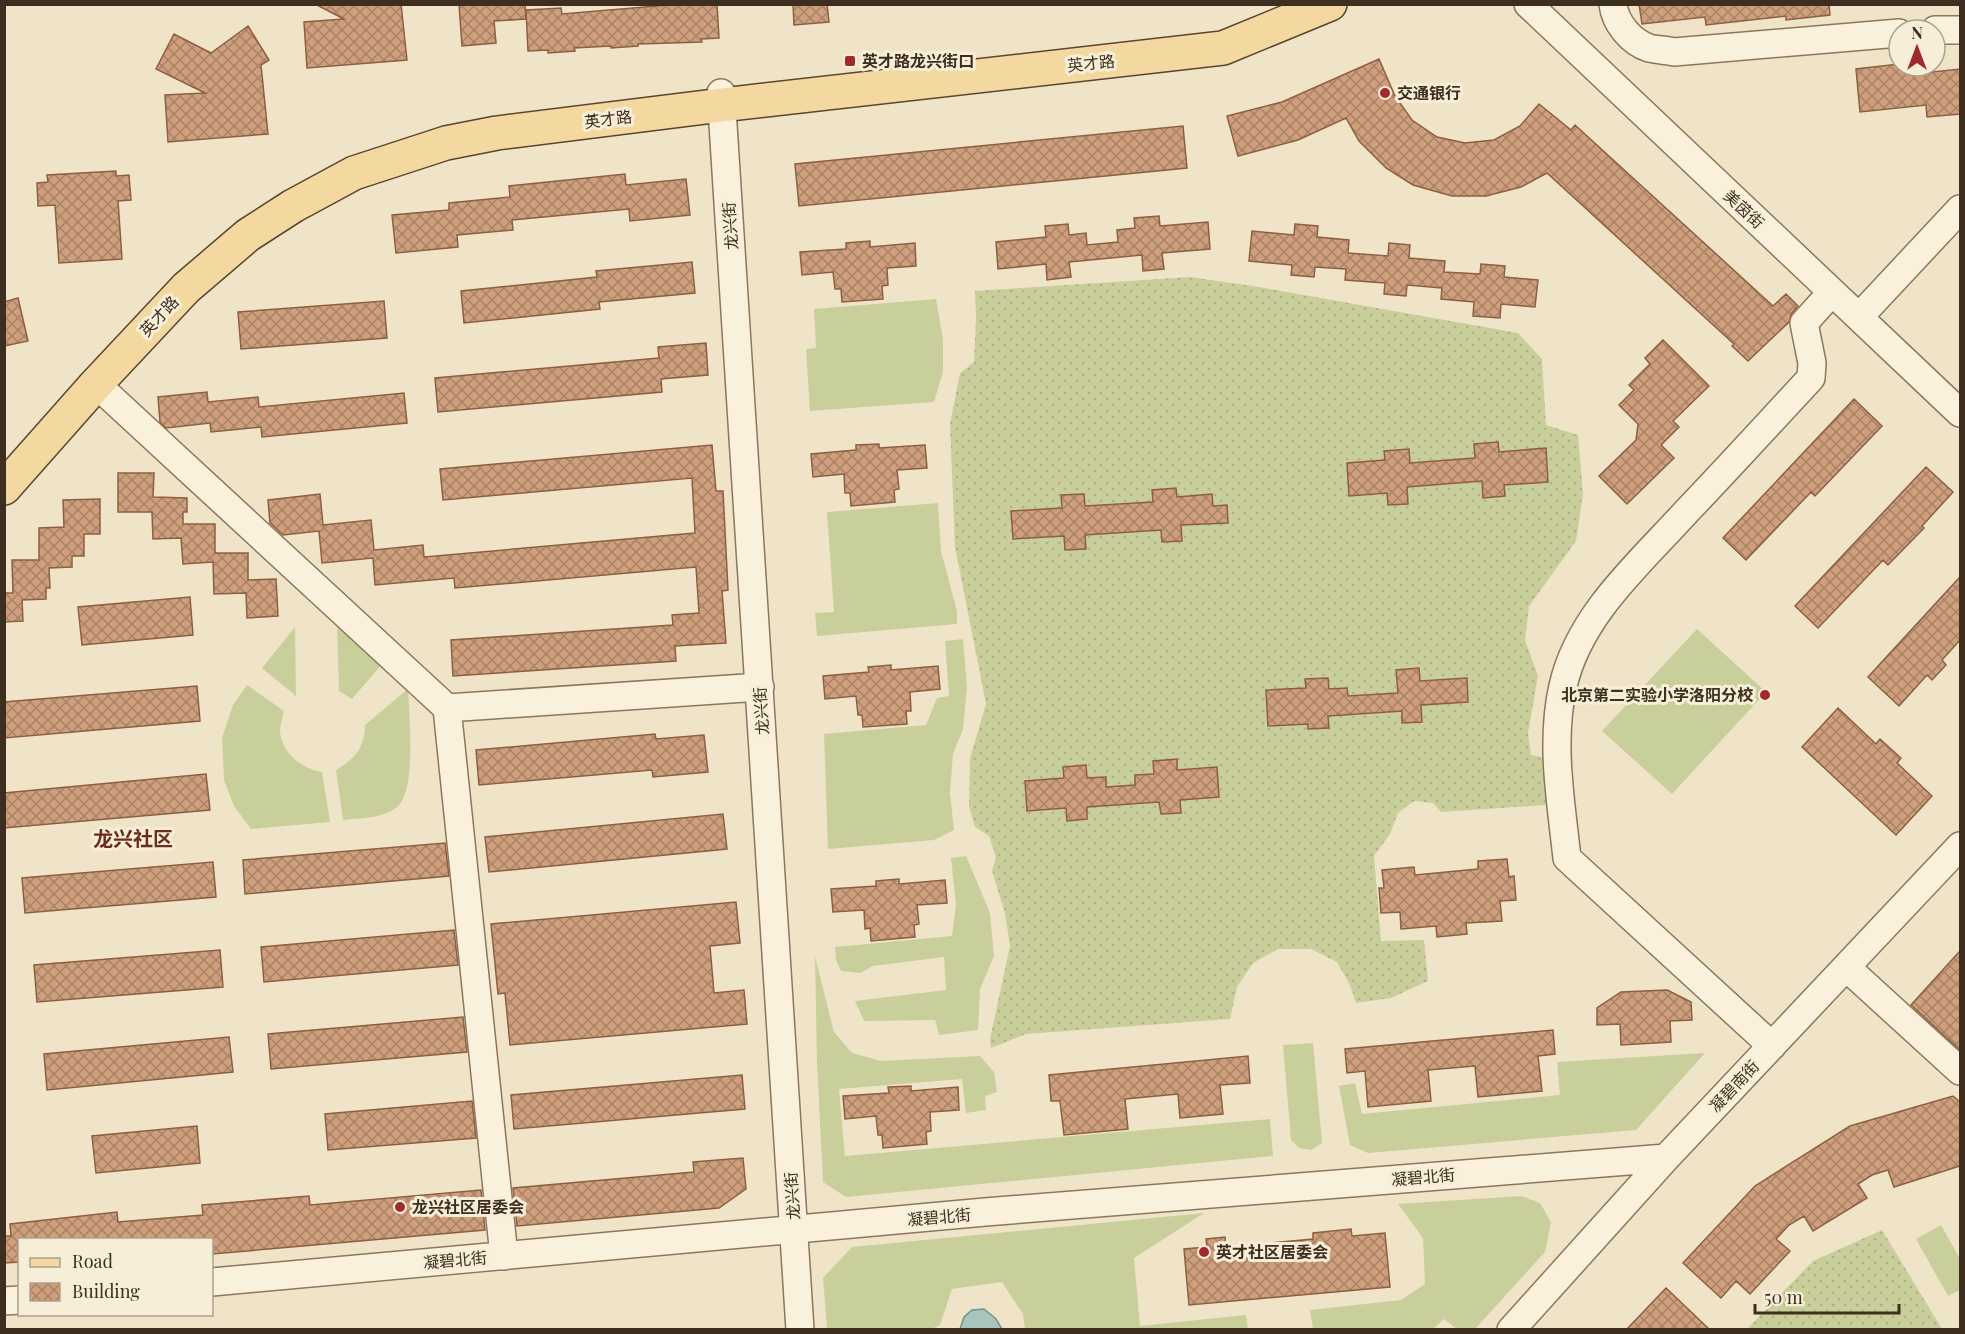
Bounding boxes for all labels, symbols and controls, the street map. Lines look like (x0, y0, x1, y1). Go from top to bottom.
north arrow (1887, 18, 1947, 78)
text: N (1911, 22, 1923, 43)
place label: 英才路龙兴街口 (862, 50, 974, 71)
street label: 英才路 (1066, 50, 1116, 75)
marker: 英才路龙兴街口 (843, 54, 857, 68)
place label: 交通银行 (1397, 82, 1461, 103)
marker: 交通银行 (1378, 86, 1392, 100)
street label: 英才路 (583, 105, 633, 132)
street label: 美茵街 (1720, 185, 1769, 233)
street label: 龙兴街 (717, 201, 742, 251)
street label: 英才路 (135, 291, 183, 340)
place label: 北京第二实验小学洛阳分校 (1561, 684, 1754, 705)
street label: 龙兴街 (748, 686, 773, 736)
marker: 北京第二实验小学洛阳分校 (1758, 688, 1772, 702)
district label: 龙兴社区 (93, 824, 173, 851)
street label: 凝碧南街 (1704, 1055, 1763, 1116)
street label: 凝碧北街 (1390, 1163, 1456, 1190)
street label: 龙兴街 (779, 1171, 804, 1221)
place label: 龙兴社区居委会 (412, 1196, 524, 1217)
marker: 龙兴社区居委会 (393, 1200, 407, 1214)
street label: 凝碧北街 (906, 1203, 972, 1230)
legend (18, 1238, 213, 1316)
place label: 英才社区居委会 (1216, 1241, 1328, 1262)
marker: 英才社区居委会 (1197, 1245, 1211, 1259)
street label: 凝碧北街 (422, 1246, 488, 1273)
text: Road (72, 1249, 113, 1273)
scale bar (1755, 1277, 1899, 1315)
text: Building (72, 1279, 140, 1303)
text: 50 m (1764, 1285, 1803, 1309)

